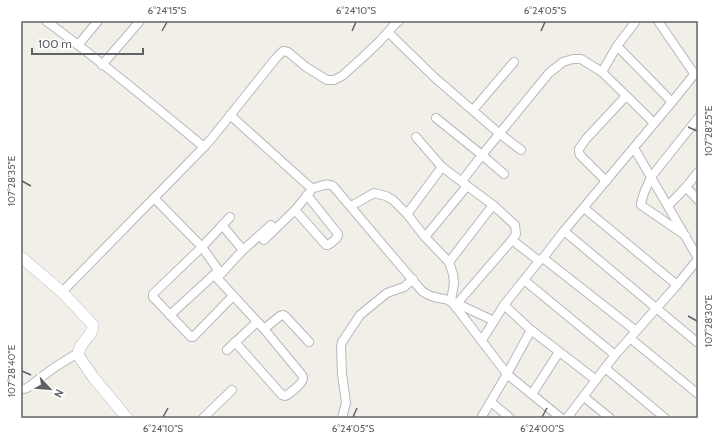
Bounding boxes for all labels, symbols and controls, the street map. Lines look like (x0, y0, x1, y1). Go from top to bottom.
text: 6°24'15"S (148, 4, 187, 17)
text: 6°24'10"S (336, 4, 376, 17)
text: 6°24'05"S (524, 4, 566, 17)
scale bar (32, 30, 143, 56)
text: 100 m (38, 36, 72, 51)
text: 107°28'25"E (702, 105, 715, 156)
text: 107°28'35"E (5, 155, 18, 206)
text: 107°28'30"E (702, 294, 715, 347)
text: 107°28'40"E (5, 344, 18, 397)
north arrow (30, 369, 70, 409)
text: N (51, 387, 67, 400)
text: 6°24'10"S (143, 422, 183, 435)
text: 6°24'05"S (332, 422, 374, 435)
text: 6°24'00"S (520, 422, 564, 435)

